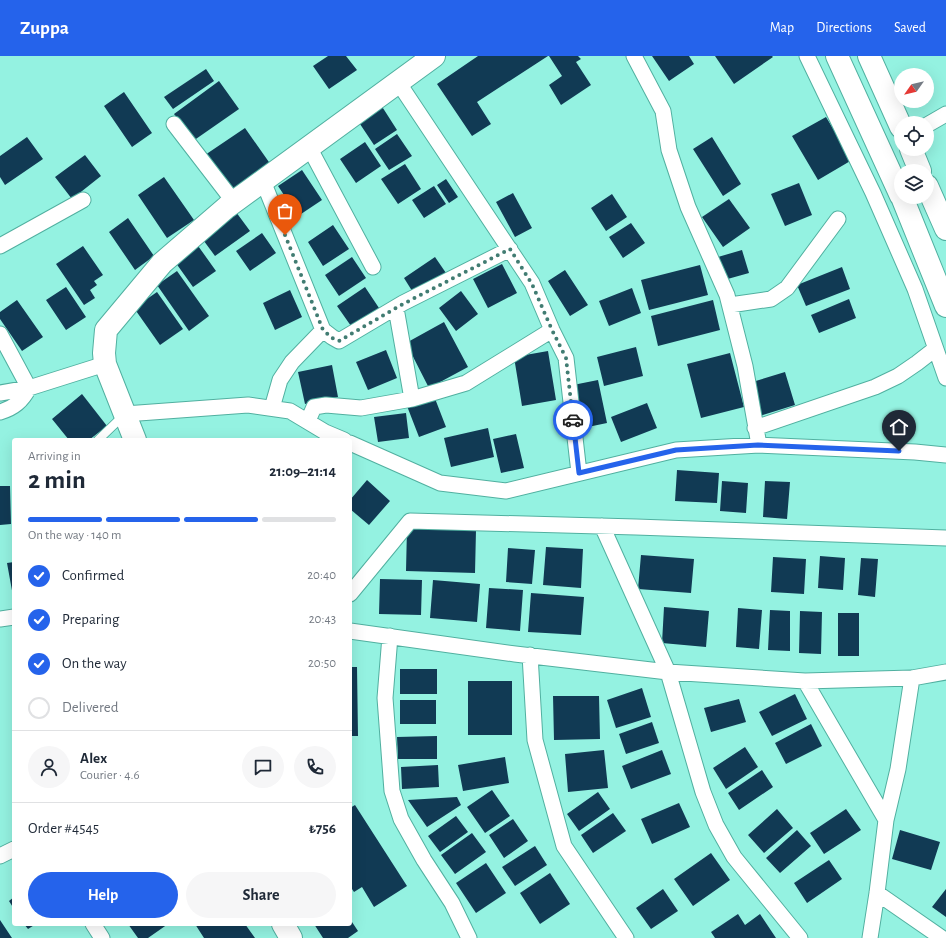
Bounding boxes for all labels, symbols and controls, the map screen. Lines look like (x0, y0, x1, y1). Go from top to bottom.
text: Zuppa (20, 19, 69, 38)
text: Map (770, 21, 794, 35)
text: Directions (816, 21, 872, 35)
text: Saved (894, 21, 926, 35)
north arrow (894, 68, 934, 108)
map controls (894, 68, 934, 204)
button: locate (894, 116, 934, 156)
button: layers (894, 164, 934, 204)
pin (268, 194, 302, 235)
icon: bag (274, 200, 296, 222)
courier (553, 400, 593, 440)
icon: car (562, 409, 584, 431)
pin (882, 410, 916, 451)
icon: home (888, 416, 910, 438)
text: Arriving in (28, 450, 81, 463)
text: 21:09–21:14 (269, 464, 336, 479)
text: 2 min (28, 467, 86, 493)
text: On the way · 140 m (28, 529, 122, 542)
icon: check (28, 565, 50, 587)
text: Confirmed (62, 568, 124, 583)
text: 20:40 (307, 569, 336, 582)
icon: check (28, 609, 50, 631)
text: Preparing (62, 612, 119, 627)
text: 20:43 (309, 613, 336, 626)
icon: check (28, 653, 50, 675)
text: On the way (62, 656, 127, 671)
text: 20:50 (308, 657, 336, 670)
text: Delivered (62, 700, 119, 715)
button: person (28, 746, 70, 788)
button: chat (242, 746, 284, 788)
button: phone (294, 746, 336, 788)
text: Alex (80, 751, 107, 766)
text: Courier · 4.6 (80, 769, 140, 782)
text: Order #4545 (28, 821, 99, 836)
text: ₺756 (309, 821, 336, 836)
button: Help (28, 872, 178, 918)
button: Share (186, 872, 336, 918)

